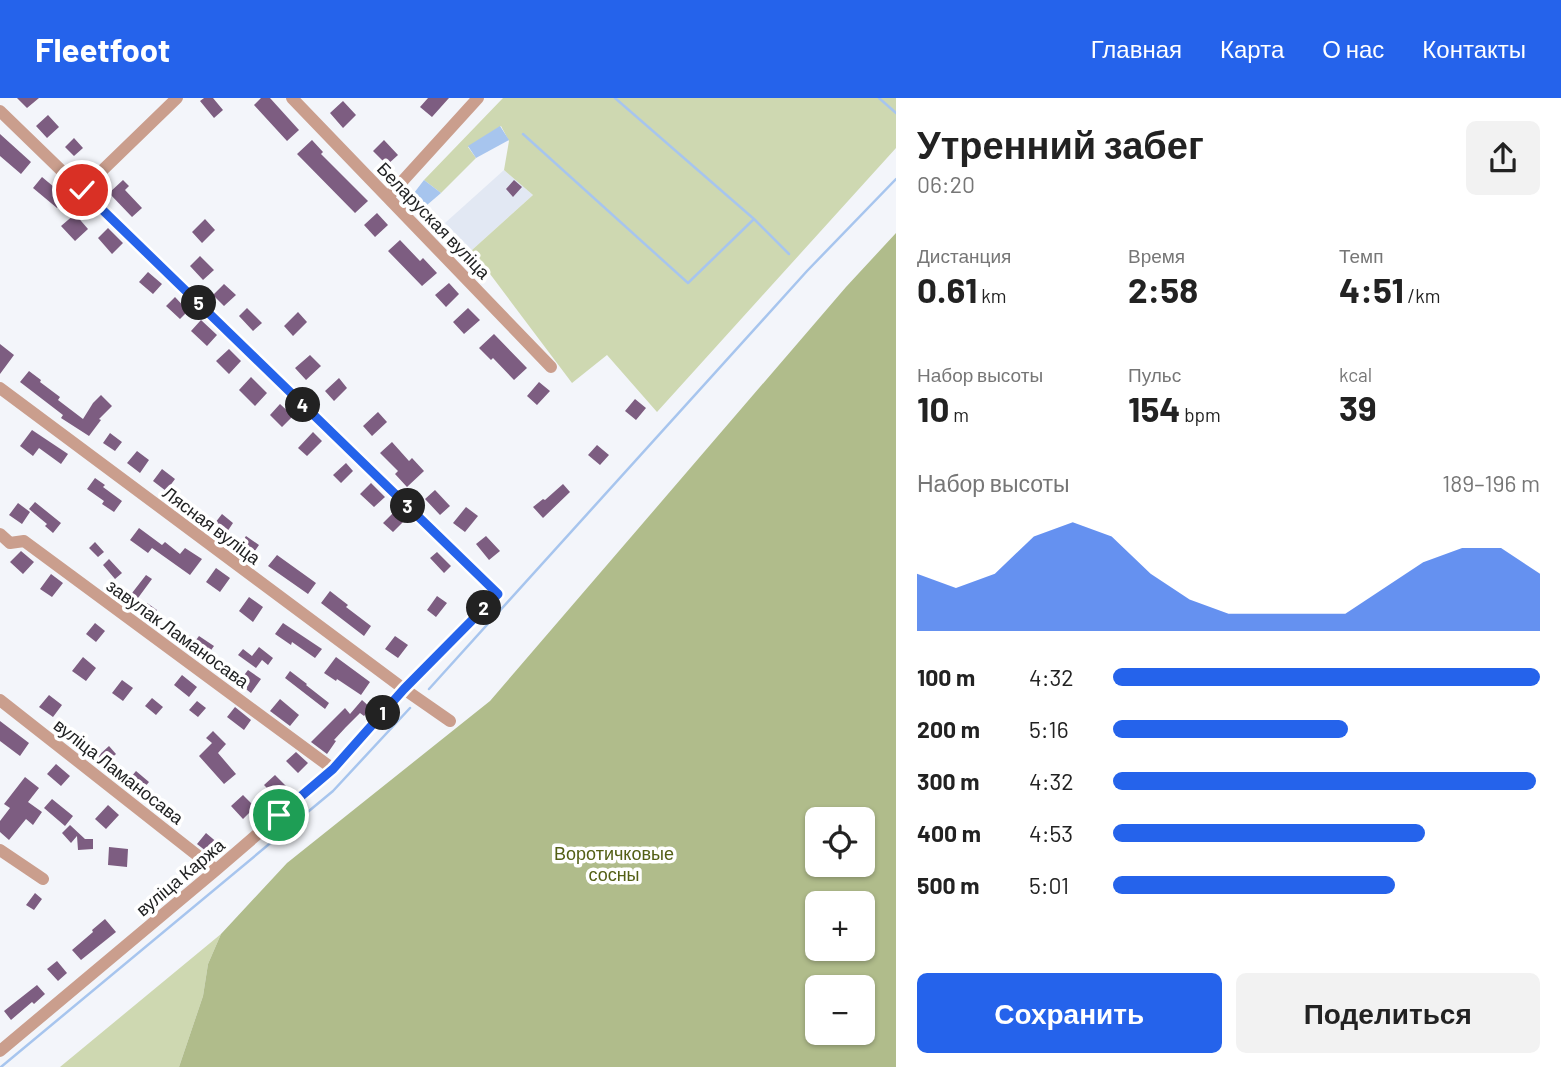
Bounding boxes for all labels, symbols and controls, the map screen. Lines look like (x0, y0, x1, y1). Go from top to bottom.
text: Fleetfoot (35, 29, 170, 69)
text: Главная (1091, 34, 1182, 63)
text: Карта (1220, 34, 1284, 63)
text: О нас (1322, 34, 1384, 63)
text: Контакты (1422, 34, 1526, 63)
text: Утренний забег (917, 121, 1204, 167)
button: share (1466, 121, 1540, 195)
street label: Беларуская вуліца (373, 157, 496, 284)
pin (52, 160, 112, 220)
text: 06:20 (917, 170, 975, 198)
icon: check (63, 171, 101, 209)
text: Дистанция (917, 244, 1011, 267)
text: Время (1128, 244, 1185, 267)
text: Темп (1339, 244, 1383, 267)
text: 0.61 (917, 268, 977, 310)
text: 2:58 (1128, 268, 1198, 310)
text: 4:51 (1339, 268, 1404, 310)
text: km (977, 284, 1006, 307)
text: /km (1404, 284, 1440, 307)
pin: 5 (182, 286, 216, 320)
text: 5 (193, 291, 204, 314)
text: Набор высоты (917, 363, 1043, 386)
text: Пульс (1128, 363, 1181, 386)
text: kcal (1339, 363, 1372, 386)
text: 39 (1339, 386, 1377, 428)
text: 10 (917, 387, 949, 429)
text: 154 (1128, 387, 1180, 429)
pin: 4 (286, 388, 320, 422)
text: 4 (297, 393, 308, 416)
text: m (949, 403, 969, 426)
text: bpm (1180, 403, 1221, 426)
text: Набор высоты (917, 469, 1070, 497)
text: 189–196 m (1442, 469, 1540, 497)
street label: Лясная вуліца (159, 481, 266, 569)
pin: 3 (390, 488, 426, 524)
text: 3 (402, 494, 413, 517)
street label: завулак Ламаносава (103, 574, 254, 693)
pin: 2 (466, 590, 502, 626)
text: 2 (478, 596, 489, 619)
text: 100 m (917, 663, 975, 691)
text: 4:32 (1029, 663, 1074, 691)
pin: 1 (366, 696, 400, 730)
text: 1 (379, 701, 386, 724)
street label: вуліца Ламаносава (50, 713, 189, 829)
text: 200 m (917, 715, 980, 743)
text: 5:16 (1029, 715, 1069, 743)
text: 300 m (917, 767, 979, 795)
text: 4:32 (1029, 767, 1074, 795)
pin (249, 785, 309, 845)
icon: arrive (260, 796, 298, 834)
map controls (805, 807, 875, 1045)
button: locate (805, 807, 875, 877)
text: 400 m (917, 819, 981, 847)
text: 4:53 (1029, 819, 1073, 847)
street label: вуліца Каржа (131, 833, 229, 920)
park label: Воротичковые сосны (554, 842, 674, 885)
text: 500 m (917, 871, 979, 899)
text: 5:01 (1029, 871, 1069, 899)
button: + (805, 891, 875, 961)
button: Сохранить (917, 973, 1222, 1053)
button: Поделиться (1236, 973, 1540, 1053)
button: − (805, 975, 875, 1045)

